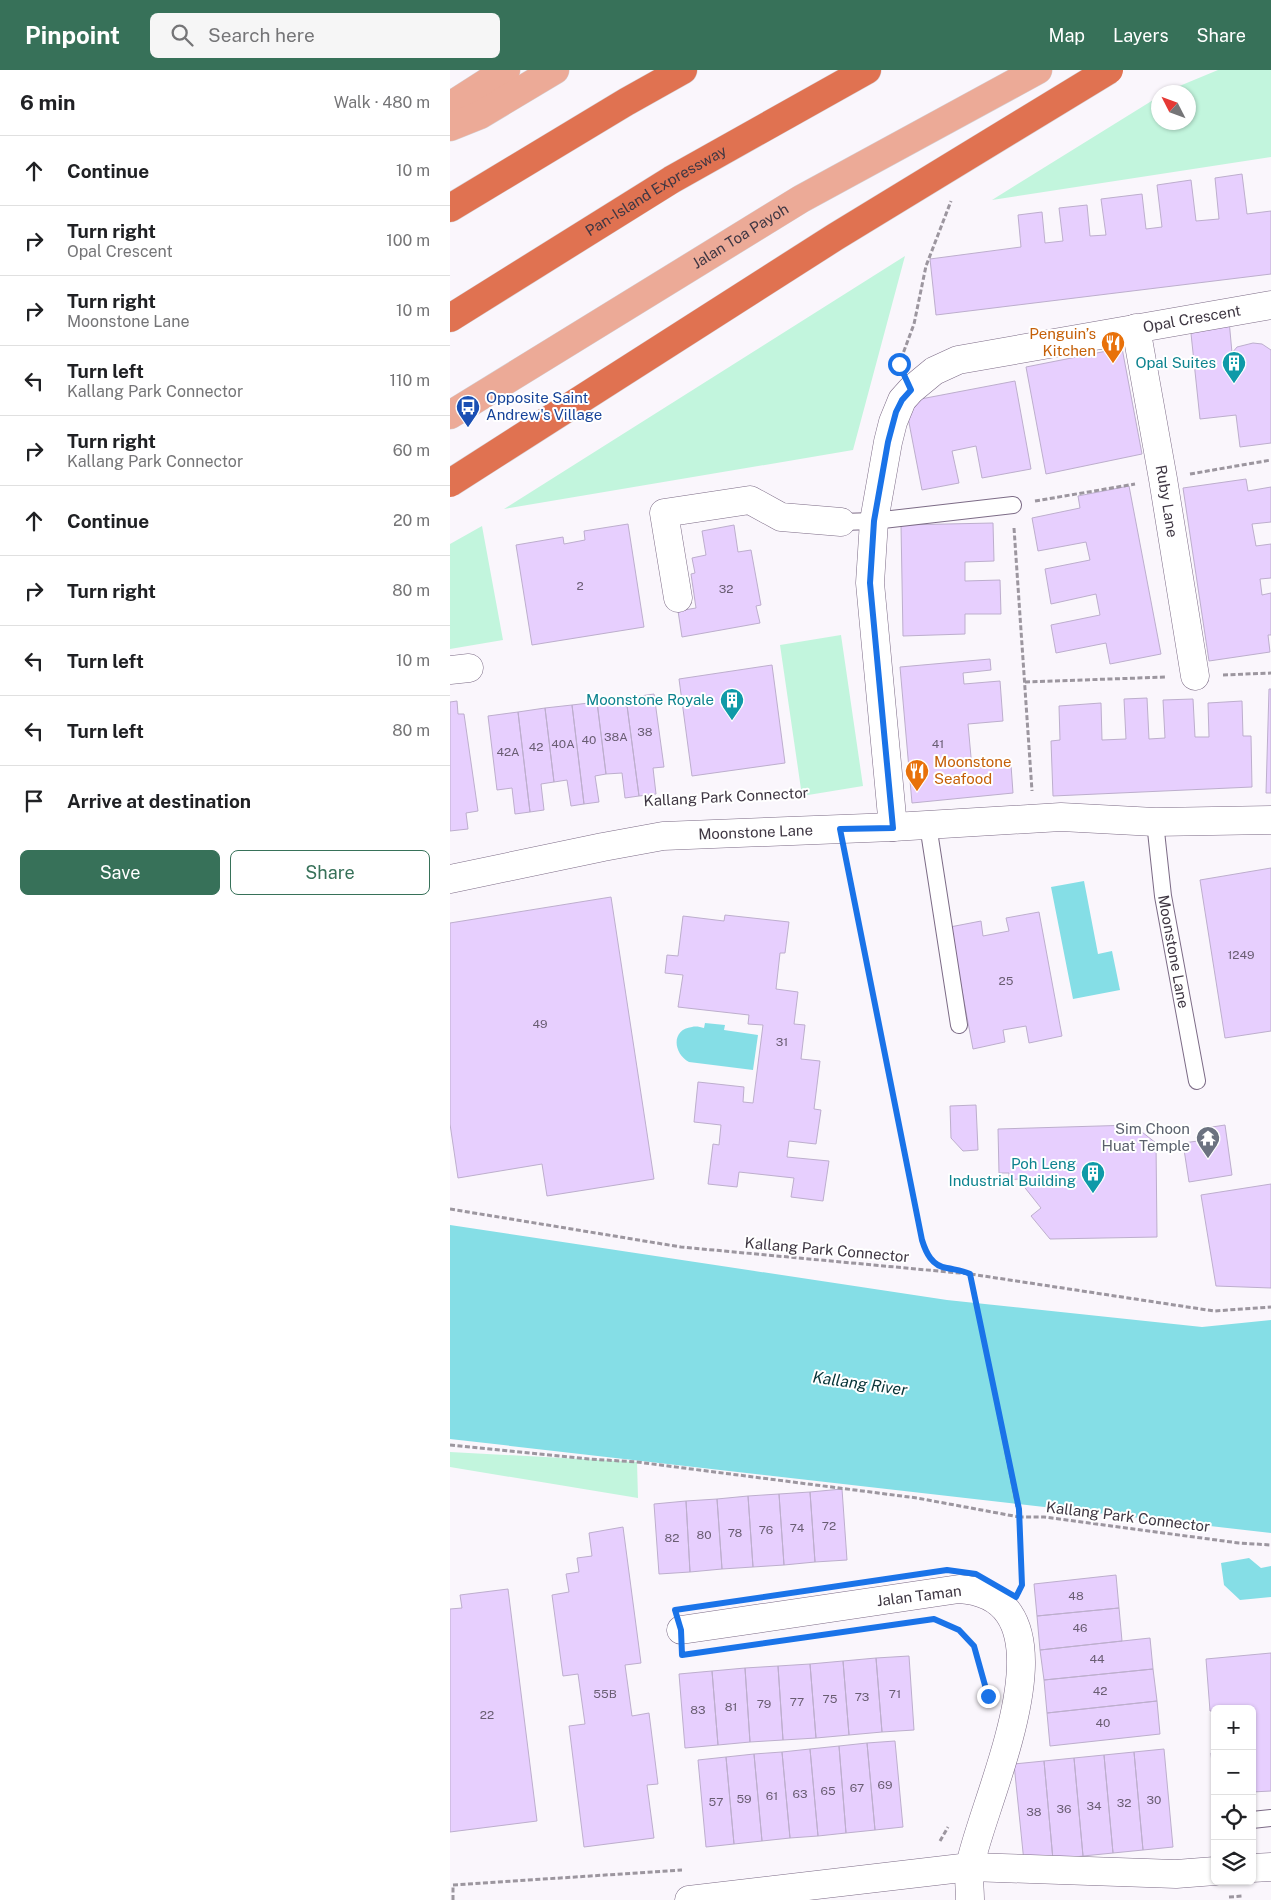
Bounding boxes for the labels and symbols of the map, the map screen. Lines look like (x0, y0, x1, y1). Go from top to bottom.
north arrow (1151, 85, 1196, 130)
street label: Pan-Island Expressway (582, 142, 729, 239)
street label: Jalan Toa Payoh (689, 200, 791, 272)
street label: Opal Crescent (1141, 301, 1242, 335)
place label: Penguin’s Kitchen (1029, 325, 1096, 359)
restaurant icon: Penguin’s Kitchen (1100, 330, 1126, 364)
building icon: Opal Suites (1221, 350, 1247, 384)
route start (888, 353, 911, 376)
place label: Opal Suites (1136, 354, 1216, 371)
place label: Opposite Saint Andrew's Village (486, 389, 602, 423)
bus stop icon: Opposite Saint Andrew's Village (455, 394, 481, 428)
street label: Ruby Lane (1153, 464, 1181, 539)
house number: 2 (576, 579, 584, 593)
house number: 32 (719, 582, 733, 596)
building icon: Moonstone Royale (719, 687, 745, 721)
place label: Moonstone Royale (586, 691, 714, 708)
house number: 38 (637, 725, 653, 739)
house number: 38A (604, 730, 628, 744)
house number: 40 (582, 733, 596, 747)
house number: 40A (551, 737, 575, 751)
house number: 41 (932, 737, 944, 751)
house number: 42 (529, 740, 543, 754)
house number: 42A (496, 745, 520, 759)
place label: Moonstone Seafood (934, 753, 1011, 787)
restaurant icon: Moonstone Seafood (904, 758, 930, 792)
street label: Kallang Park Connector (643, 784, 809, 809)
street label: Moonstone Lane (698, 821, 813, 843)
street label: Moonstone Lane (1155, 894, 1192, 1010)
house number: 1249 (1227, 948, 1255, 962)
house number: 25 (999, 974, 1014, 988)
house number: 49 (532, 1017, 548, 1031)
house number: 31 (776, 1035, 788, 1049)
place label: Sim Choon Huat Temple (1101, 1120, 1190, 1154)
temple icon: Sim Choon Huat Temple (1195, 1125, 1221, 1159)
place label: Poh Leng Industrial Building (948, 1155, 1076, 1189)
building icon: Poh Leng Industrial Building (1080, 1160, 1106, 1194)
street label: Kallang Park Connector (744, 1234, 910, 1265)
water label: Kallang River (811, 1367, 909, 1400)
street label: Kallang Park Connector (1045, 1498, 1211, 1535)
house number: 72 (822, 1519, 836, 1533)
house number: 74 (790, 1521, 805, 1535)
house number: 76 (759, 1523, 773, 1537)
house number: 78 (728, 1526, 743, 1540)
house number: 80 (696, 1528, 712, 1542)
house number: 82 (665, 1531, 679, 1545)
street label: Jalan Taman (876, 1582, 962, 1609)
house number: 48 (1068, 1589, 1084, 1603)
house number: 46 (1072, 1621, 1088, 1635)
house number: 44 (1089, 1652, 1105, 1666)
house number: 42 (1093, 1684, 1107, 1698)
route end (977, 1685, 1000, 1708)
house number: 55B (593, 1687, 617, 1701)
house number: 71 (889, 1687, 901, 1701)
house number: 73 (855, 1690, 869, 1704)
house number: 75 (823, 1692, 838, 1706)
house number: 77 (790, 1695, 804, 1709)
house number: 79 (757, 1697, 771, 1711)
house number: 81 (725, 1700, 737, 1714)
house number: 83 (690, 1703, 706, 1717)
house number: 22 (480, 1708, 494, 1722)
house number: 40 (1096, 1716, 1110, 1730)
house number: 69 (878, 1778, 892, 1792)
house number: 67 (850, 1781, 864, 1795)
house number: 65 (820, 1784, 836, 1798)
house number: 63 (793, 1787, 807, 1801)
house number: 61 (766, 1789, 778, 1803)
house number: 59 (736, 1792, 752, 1806)
house number: 30 (1147, 1793, 1161, 1807)
house number: 57 (709, 1795, 723, 1809)
house number: 32 (1117, 1796, 1131, 1810)
house number: 34 (1086, 1799, 1102, 1813)
house number: 36 (1057, 1802, 1071, 1816)
house number: 38 (1026, 1805, 1042, 1819)

